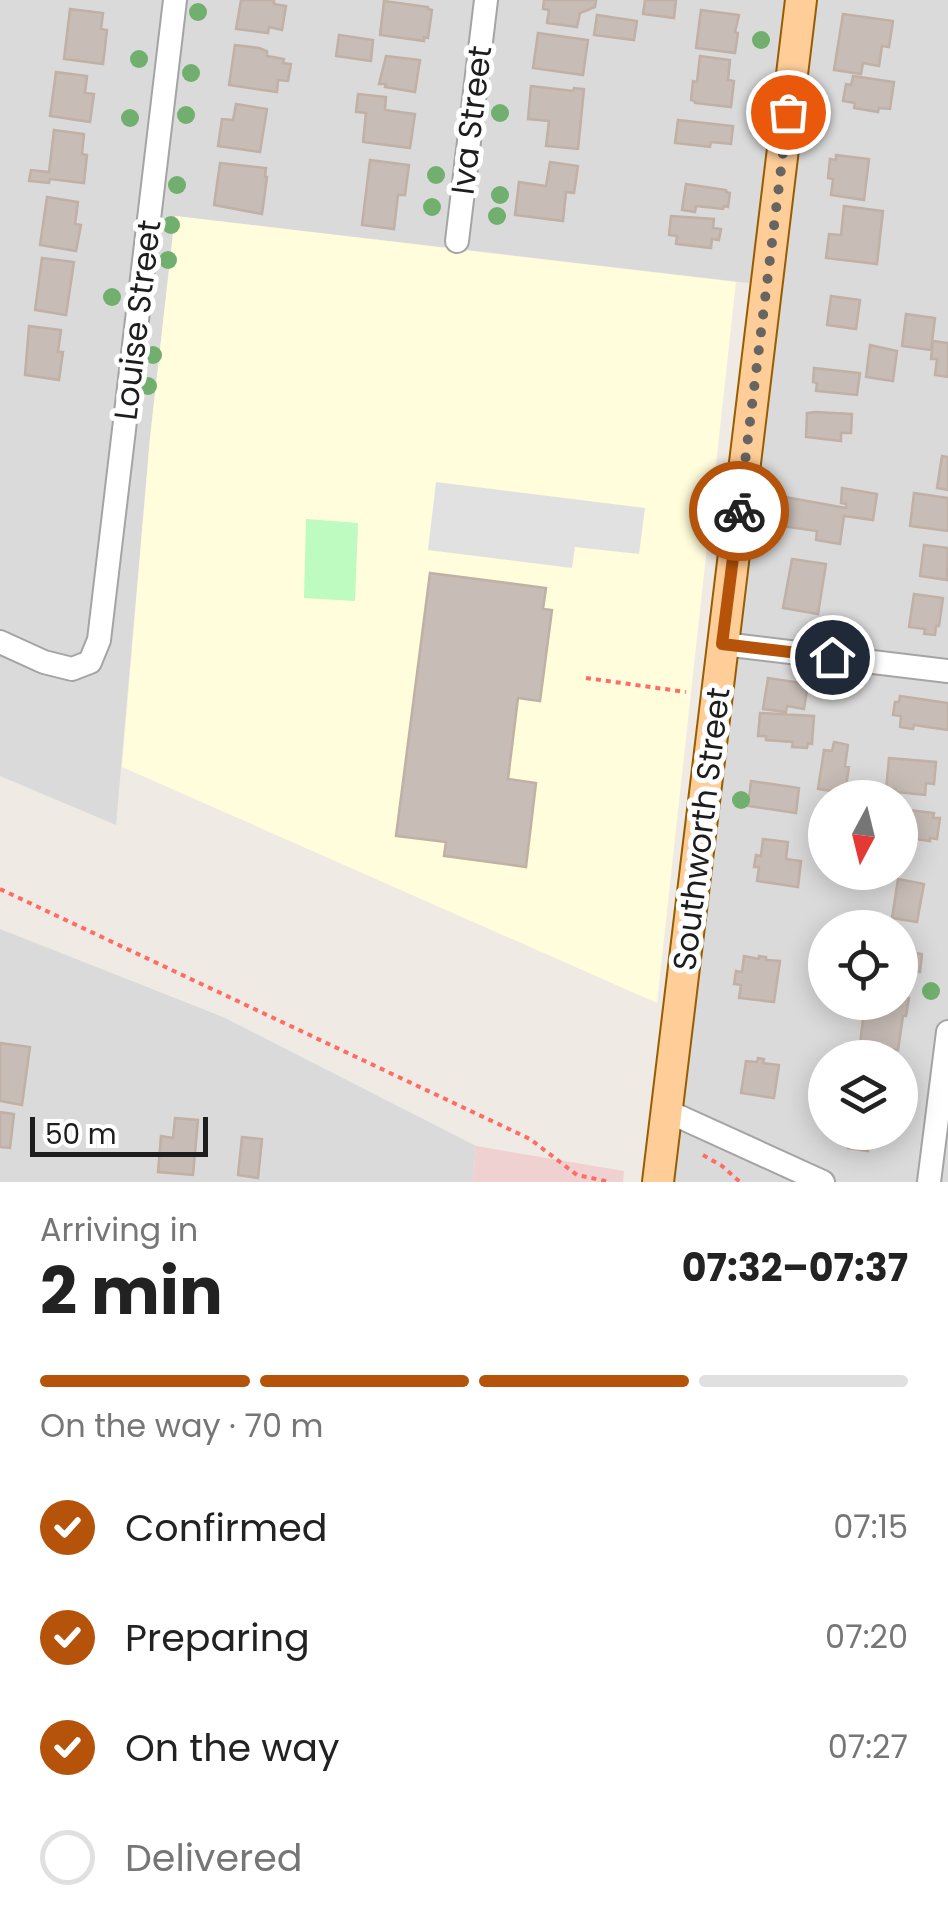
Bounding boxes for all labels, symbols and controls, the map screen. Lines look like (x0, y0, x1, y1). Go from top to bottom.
street label: Iva Street (440, 43, 502, 197)
pin (746, 70, 831, 155)
icon: bag (761, 85, 816, 140)
street label: Louise Street (102, 217, 172, 423)
courier (689, 461, 789, 561)
icon: bike (712, 484, 767, 539)
pin (790, 615, 875, 700)
icon: home (805, 630, 860, 685)
street label: Southworth Street (661, 685, 741, 973)
north arrow (808, 780, 918, 890)
map controls (808, 780, 918, 1150)
button: locate (808, 910, 918, 1020)
button: layers (808, 1040, 918, 1150)
scale bar (30, 1112, 208, 1156)
text: 50 m (45, 1115, 116, 1154)
text: Arriving in (40, 1207, 198, 1252)
text: 07:32–07:37 (682, 1241, 908, 1294)
text: 2 min (40, 1246, 223, 1337)
text: On the way · 70 m (40, 1403, 324, 1448)
icon: check (40, 1500, 95, 1555)
text: Confirmed (125, 1501, 327, 1554)
text: 07:15 (833, 1504, 908, 1549)
icon: check (40, 1610, 95, 1665)
text: Preparing (125, 1611, 310, 1664)
text: 07:20 (825, 1614, 908, 1659)
icon: check (40, 1720, 95, 1775)
text: On the way (125, 1721, 339, 1774)
text: 07:27 (828, 1724, 908, 1769)
text: Delivered (125, 1831, 302, 1884)

